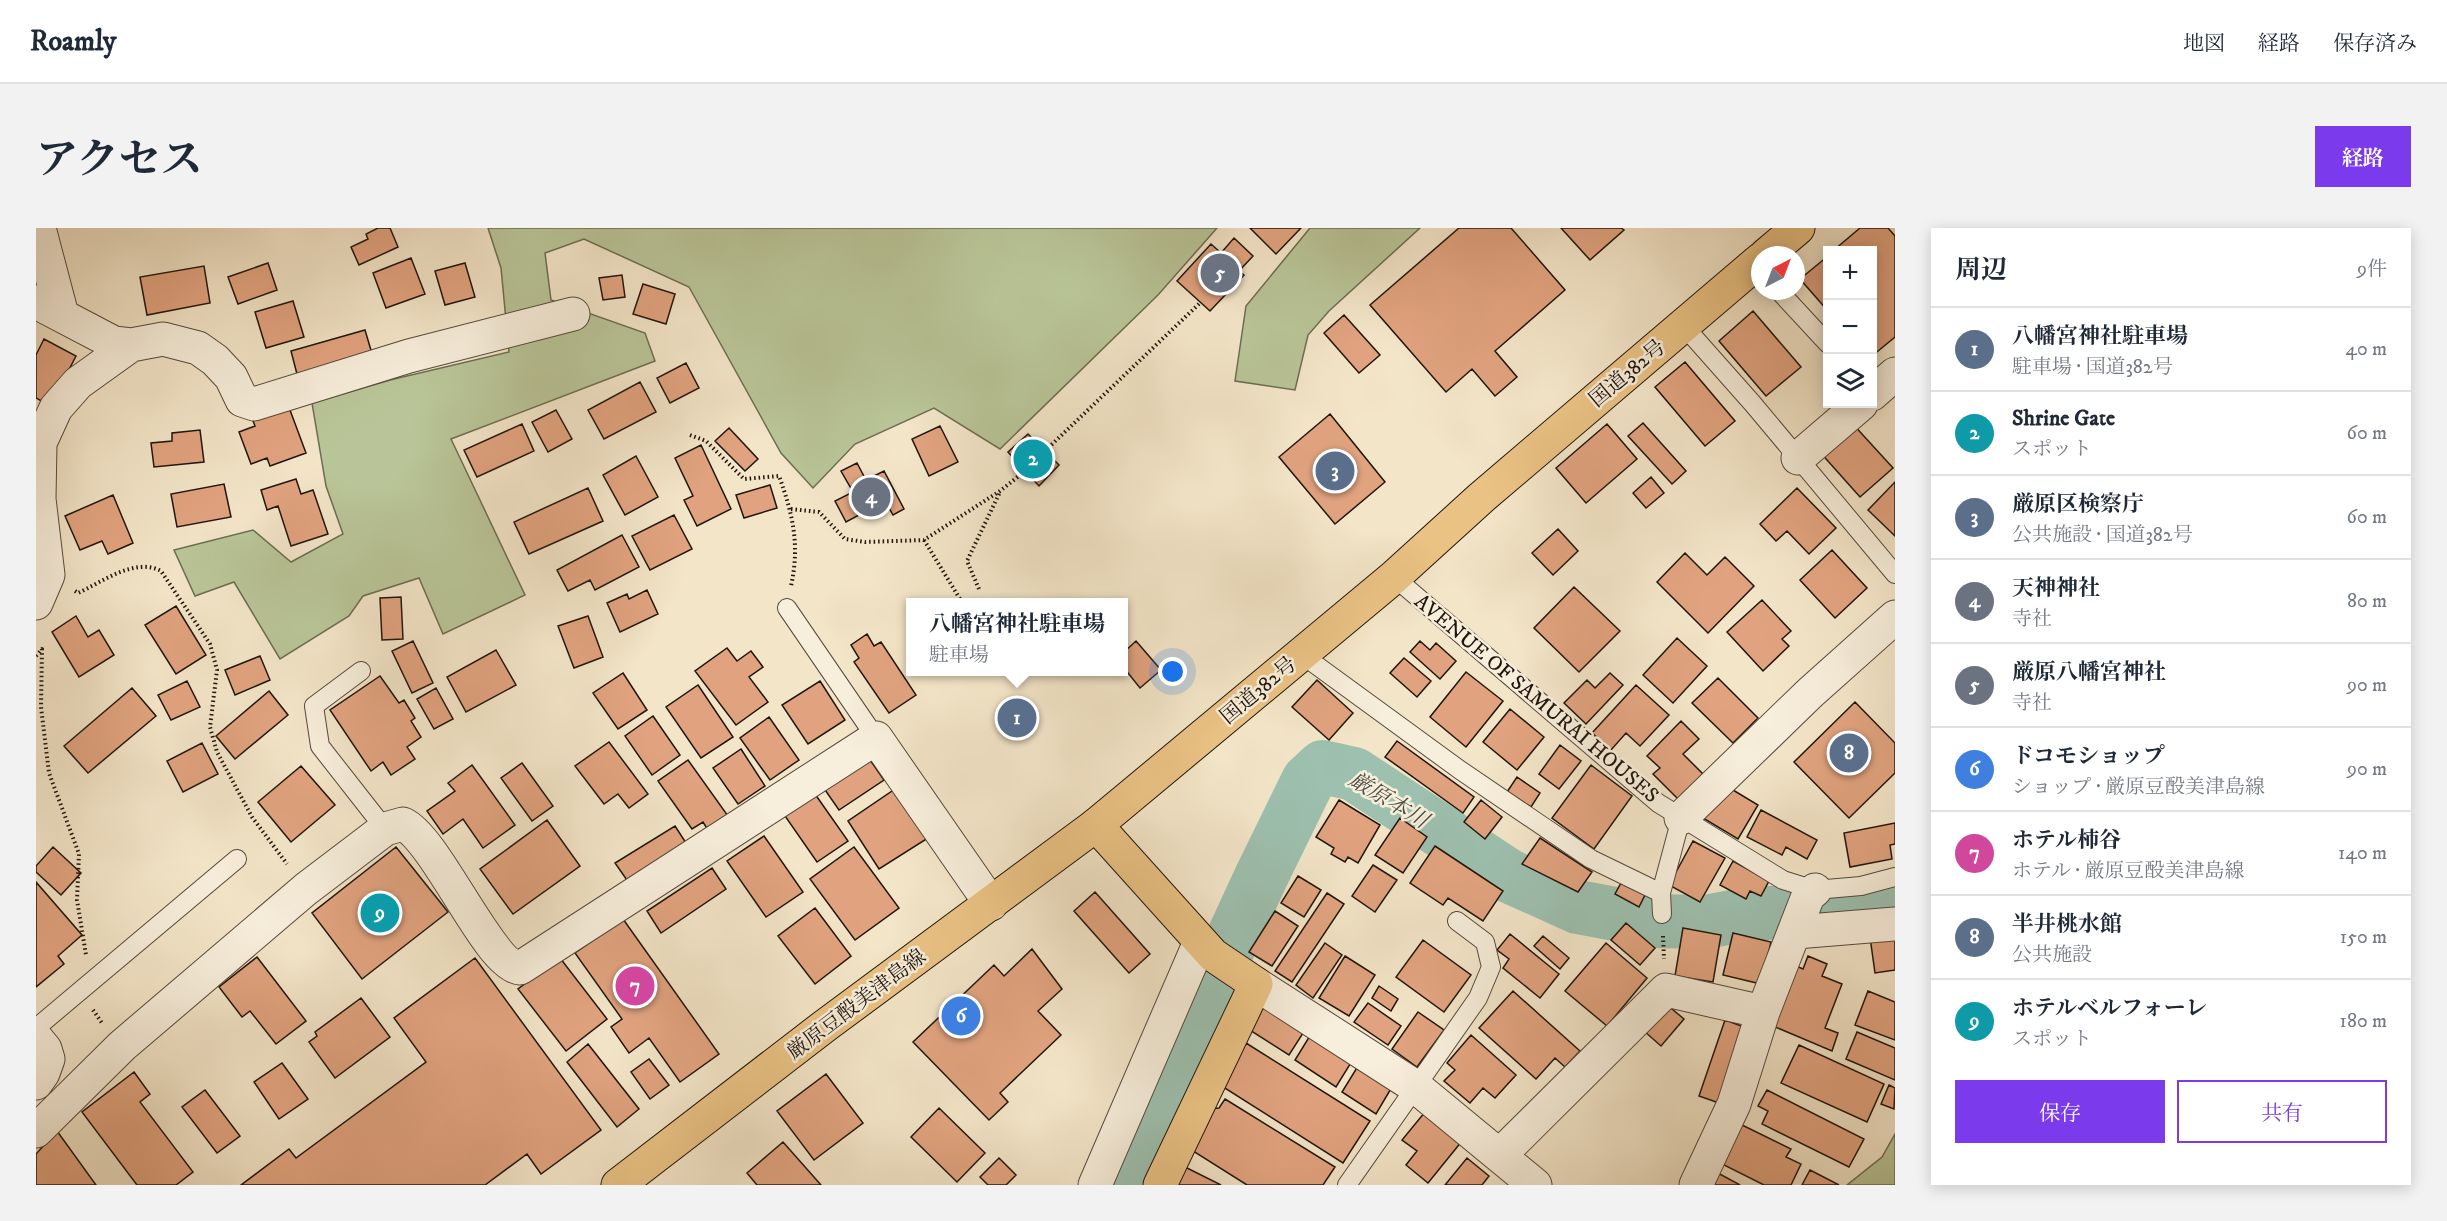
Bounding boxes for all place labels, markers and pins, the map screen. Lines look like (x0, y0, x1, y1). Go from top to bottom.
pin: 5 (1200, 250, 1240, 296)
pin: 2 (1014, 436, 1052, 482)
pin: 3 (1316, 448, 1354, 494)
pin: 4 (852, 474, 890, 520)
pin: 1 (998, 696, 1036, 740)
pin: 8 (1830, 730, 1868, 776)
pin: 9 (360, 890, 400, 936)
pin: 7 (616, 964, 654, 1008)
pin: 6 (942, 994, 980, 1038)

